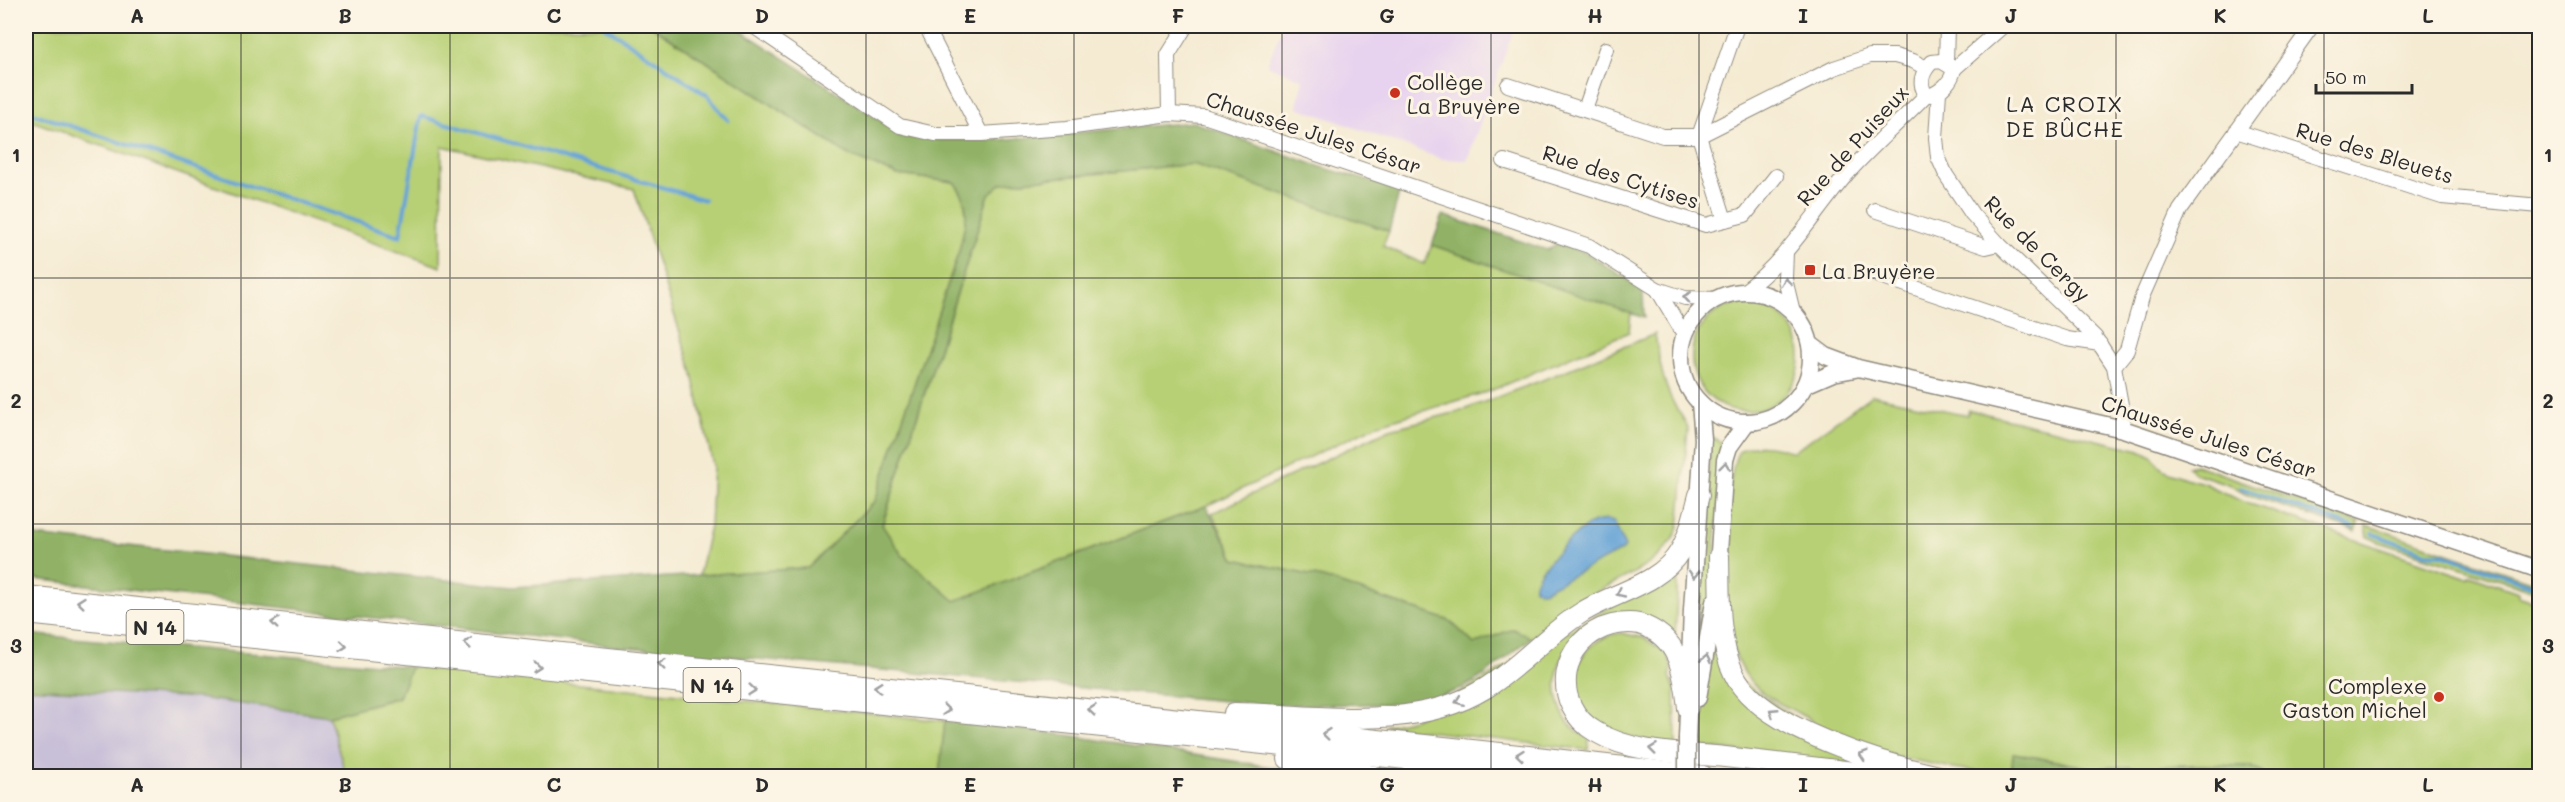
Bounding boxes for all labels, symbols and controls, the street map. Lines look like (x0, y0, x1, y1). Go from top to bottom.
text: A (130, 2, 144, 28)
text: B (338, 2, 352, 28)
text: C (547, 2, 562, 28)
text: D (755, 2, 769, 28)
text: E (964, 2, 976, 28)
text: F (1172, 2, 1185, 28)
text: G (1379, 2, 1395, 28)
text: H (1587, 2, 1603, 28)
text: I (1798, 2, 1808, 28)
text: J (2004, 2, 2018, 28)
text: K (2213, 2, 2227, 28)
text: L (2422, 2, 2434, 28)
scale bar (2316, 57, 2412, 95)
text: 50 m (2325, 65, 2367, 89)
place label: Collège La Bruyère (1407, 68, 1520, 119)
street label: Rue de Puiseux (1791, 79, 1913, 211)
street label: Chaussée Jules César (1203, 84, 1425, 180)
marker: Collège La Bruyère (1388, 86, 1402, 100)
district label: LA CROIX DE BÛCHE (2005, 89, 2125, 143)
street label: Rue des Bleuets (2293, 115, 2457, 189)
street label: Rue des Cytises (1539, 138, 1703, 214)
text: 1 (12, 141, 20, 167)
text: 1 (2544, 141, 2552, 167)
street label: Rue de Cergy (1979, 189, 2097, 307)
place label: La Bruyère (1822, 257, 1935, 284)
marker: La Bruyère (1803, 263, 1817, 277)
one-way arrow (1780, 278, 1792, 287)
one-way arrow (1682, 291, 1691, 303)
text: 2 (10, 387, 22, 413)
text: 2 (2542, 387, 2554, 413)
street label: Chaussée Jules César (2098, 388, 2320, 484)
one-way arrow (1718, 461, 1731, 470)
one-way arrow (1688, 570, 1701, 579)
one-way arrow (1615, 585, 1626, 597)
one-way arrow (76, 596, 85, 609)
road number: N 14 (126, 610, 184, 644)
one-way arrow (270, 617, 279, 630)
text: 3 (10, 632, 22, 658)
text: 3 (2542, 632, 2554, 658)
one-way arrow (464, 637, 473, 650)
one-way arrow (338, 639, 347, 652)
one-way arrow (1699, 655, 1712, 665)
one-way arrow (658, 658, 667, 671)
one-way arrow (532, 660, 541, 673)
road number: N 14 (684, 668, 740, 702)
place label: Complexe Gaston Michel (2282, 672, 2427, 723)
one-way arrow (873, 681, 882, 694)
one-way arrow (747, 683, 756, 695)
marker: Complexe Gaston Michel (2432, 690, 2446, 704)
one-way arrow (1454, 693, 1465, 706)
one-way arrow (941, 703, 950, 716)
one-way arrow (1088, 704, 1097, 717)
one-way arrow (1769, 708, 1780, 719)
one-way arrow (1322, 729, 1331, 741)
one-way arrow (1649, 743, 1658, 756)
one-way arrow (1516, 749, 1525, 762)
one-way arrow (1858, 750, 1869, 763)
text: A (130, 771, 144, 797)
text: B (338, 771, 352, 797)
text: C (547, 771, 562, 797)
text: D (755, 771, 769, 797)
text: E (964, 771, 976, 797)
text: F (1172, 771, 1185, 797)
text: G (1379, 771, 1395, 797)
text: H (1587, 771, 1603, 797)
text: I (1798, 771, 1808, 797)
text: J (2004, 771, 2018, 797)
text: K (2213, 771, 2227, 797)
text: L (2422, 771, 2434, 797)

